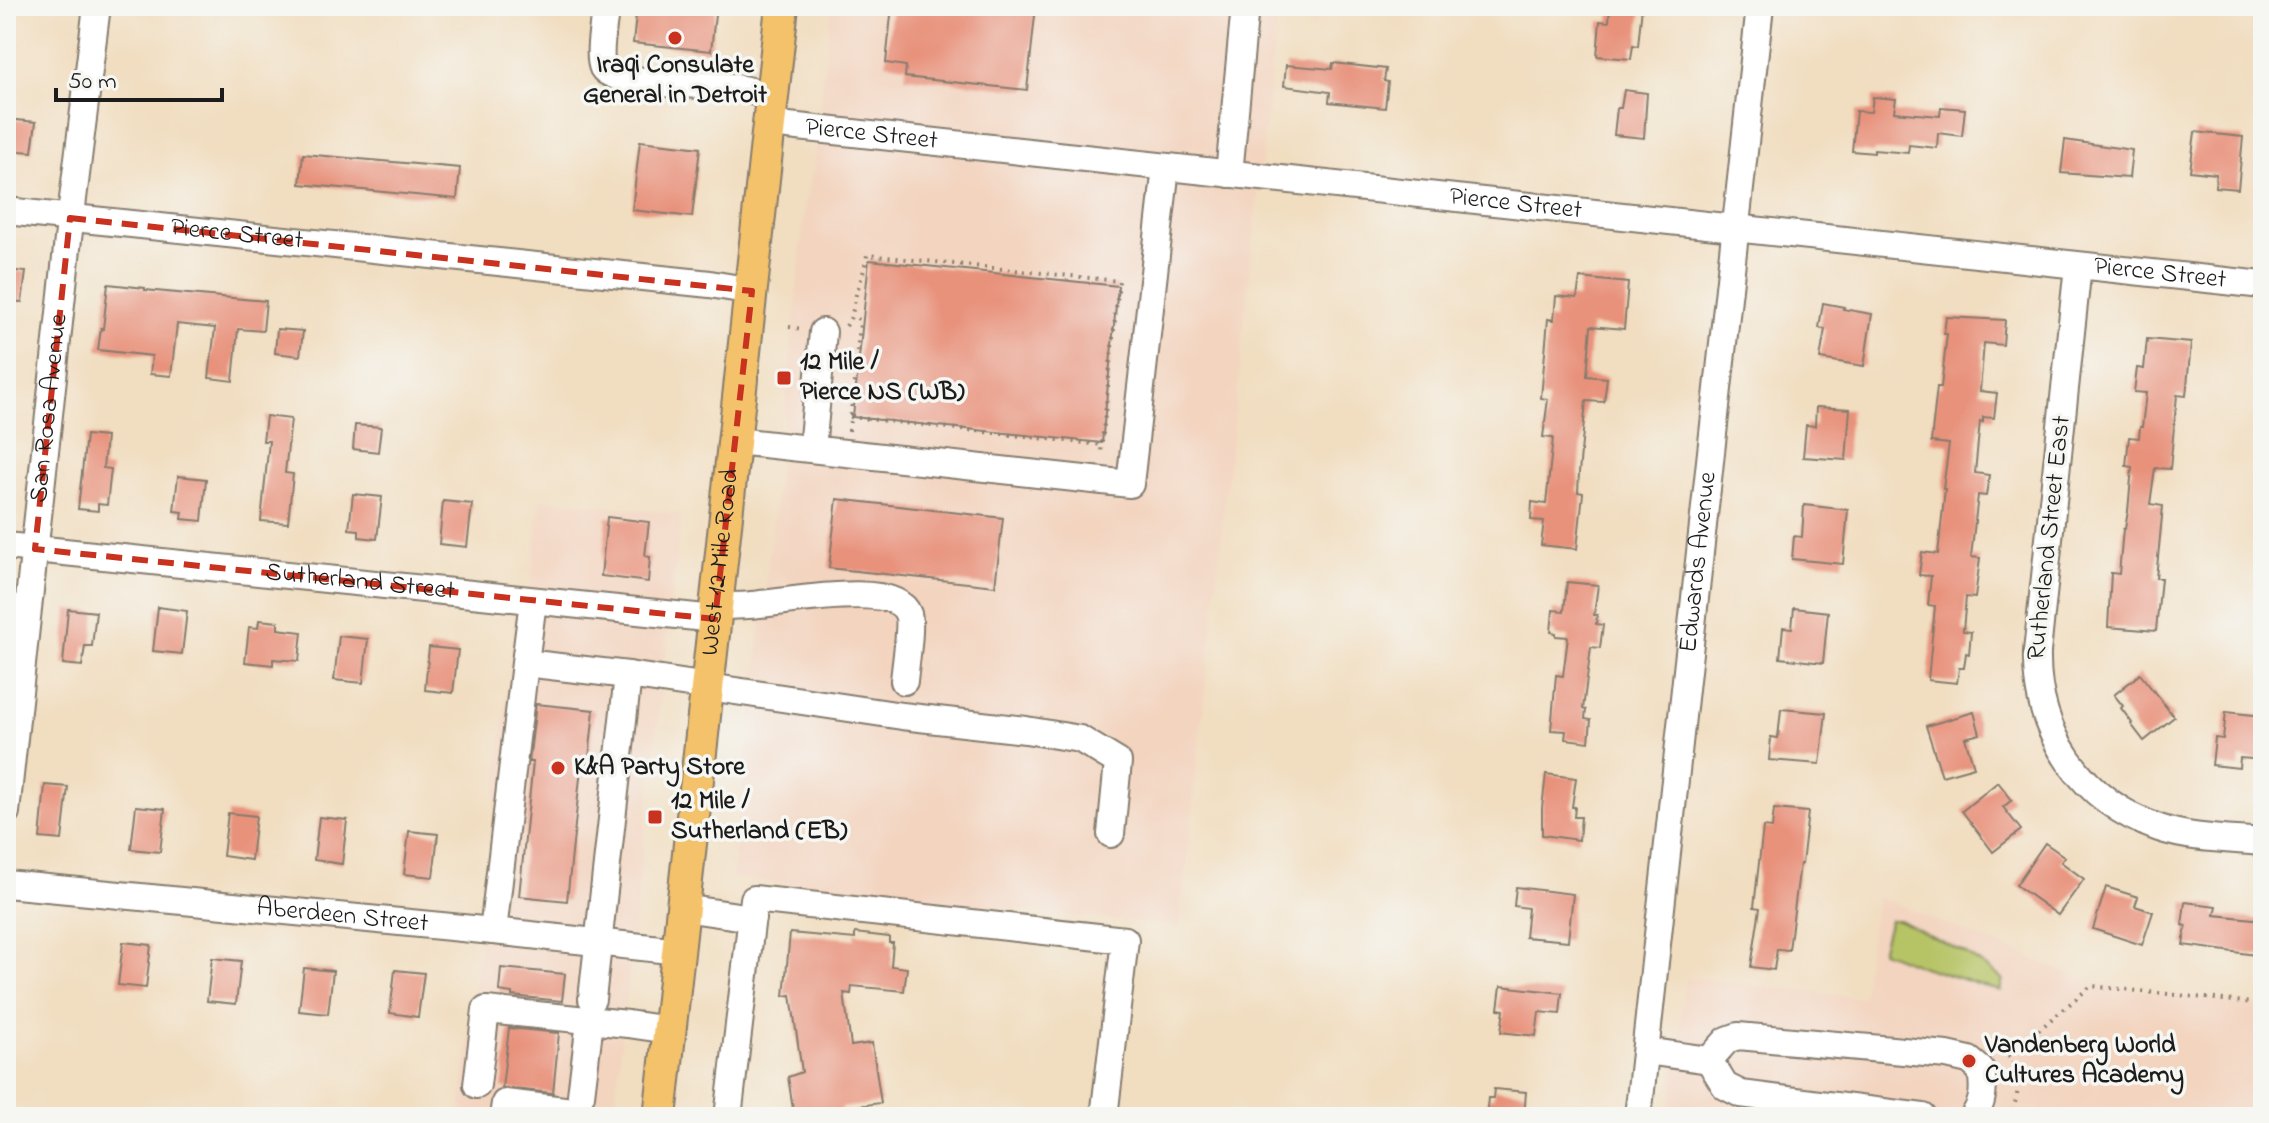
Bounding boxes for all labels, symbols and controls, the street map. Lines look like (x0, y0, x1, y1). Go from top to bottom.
marker: Iraqi Consulate General in Detroit (666, 29, 684, 47)
place label: Iraqi Consulate General in Detroit (583, 47, 767, 115)
scale bar (56, 52, 222, 102)
text: 50 m (68, 65, 117, 100)
street label: Pierce Street (803, 109, 940, 161)
street label: Pierce Street (1447, 178, 1584, 230)
street label: Pierce Street (169, 209, 305, 261)
street label: Pierce Street (2092, 248, 2228, 300)
street label: San Rosa Avenue (21, 312, 79, 505)
place label: 12 Mile / Pierce NS (WB) (800, 344, 965, 412)
marker: 12 Mile / Pierce NS (WB) (775, 369, 793, 387)
street label: Rutherland Street East (2018, 413, 2082, 662)
street label: West 12 Mile Road (692, 467, 750, 658)
street label: Edwards Avenue (1670, 470, 1728, 655)
street label: Sutherland Street (264, 554, 457, 611)
place label: K&A Party Store (574, 749, 746, 787)
marker: K&A Party Store (549, 759, 567, 777)
place label: 12 Mile / Sutherland (EB) (671, 783, 848, 851)
marker: 12 Mile / Sutherland (EB) (646, 808, 664, 826)
street label: Aberdeen Street (255, 889, 430, 944)
place label: Vandenberg World Cultures Academy (1984, 1027, 2184, 1095)
marker: Vandenberg World Cultures Academy (1960, 1052, 1978, 1070)

